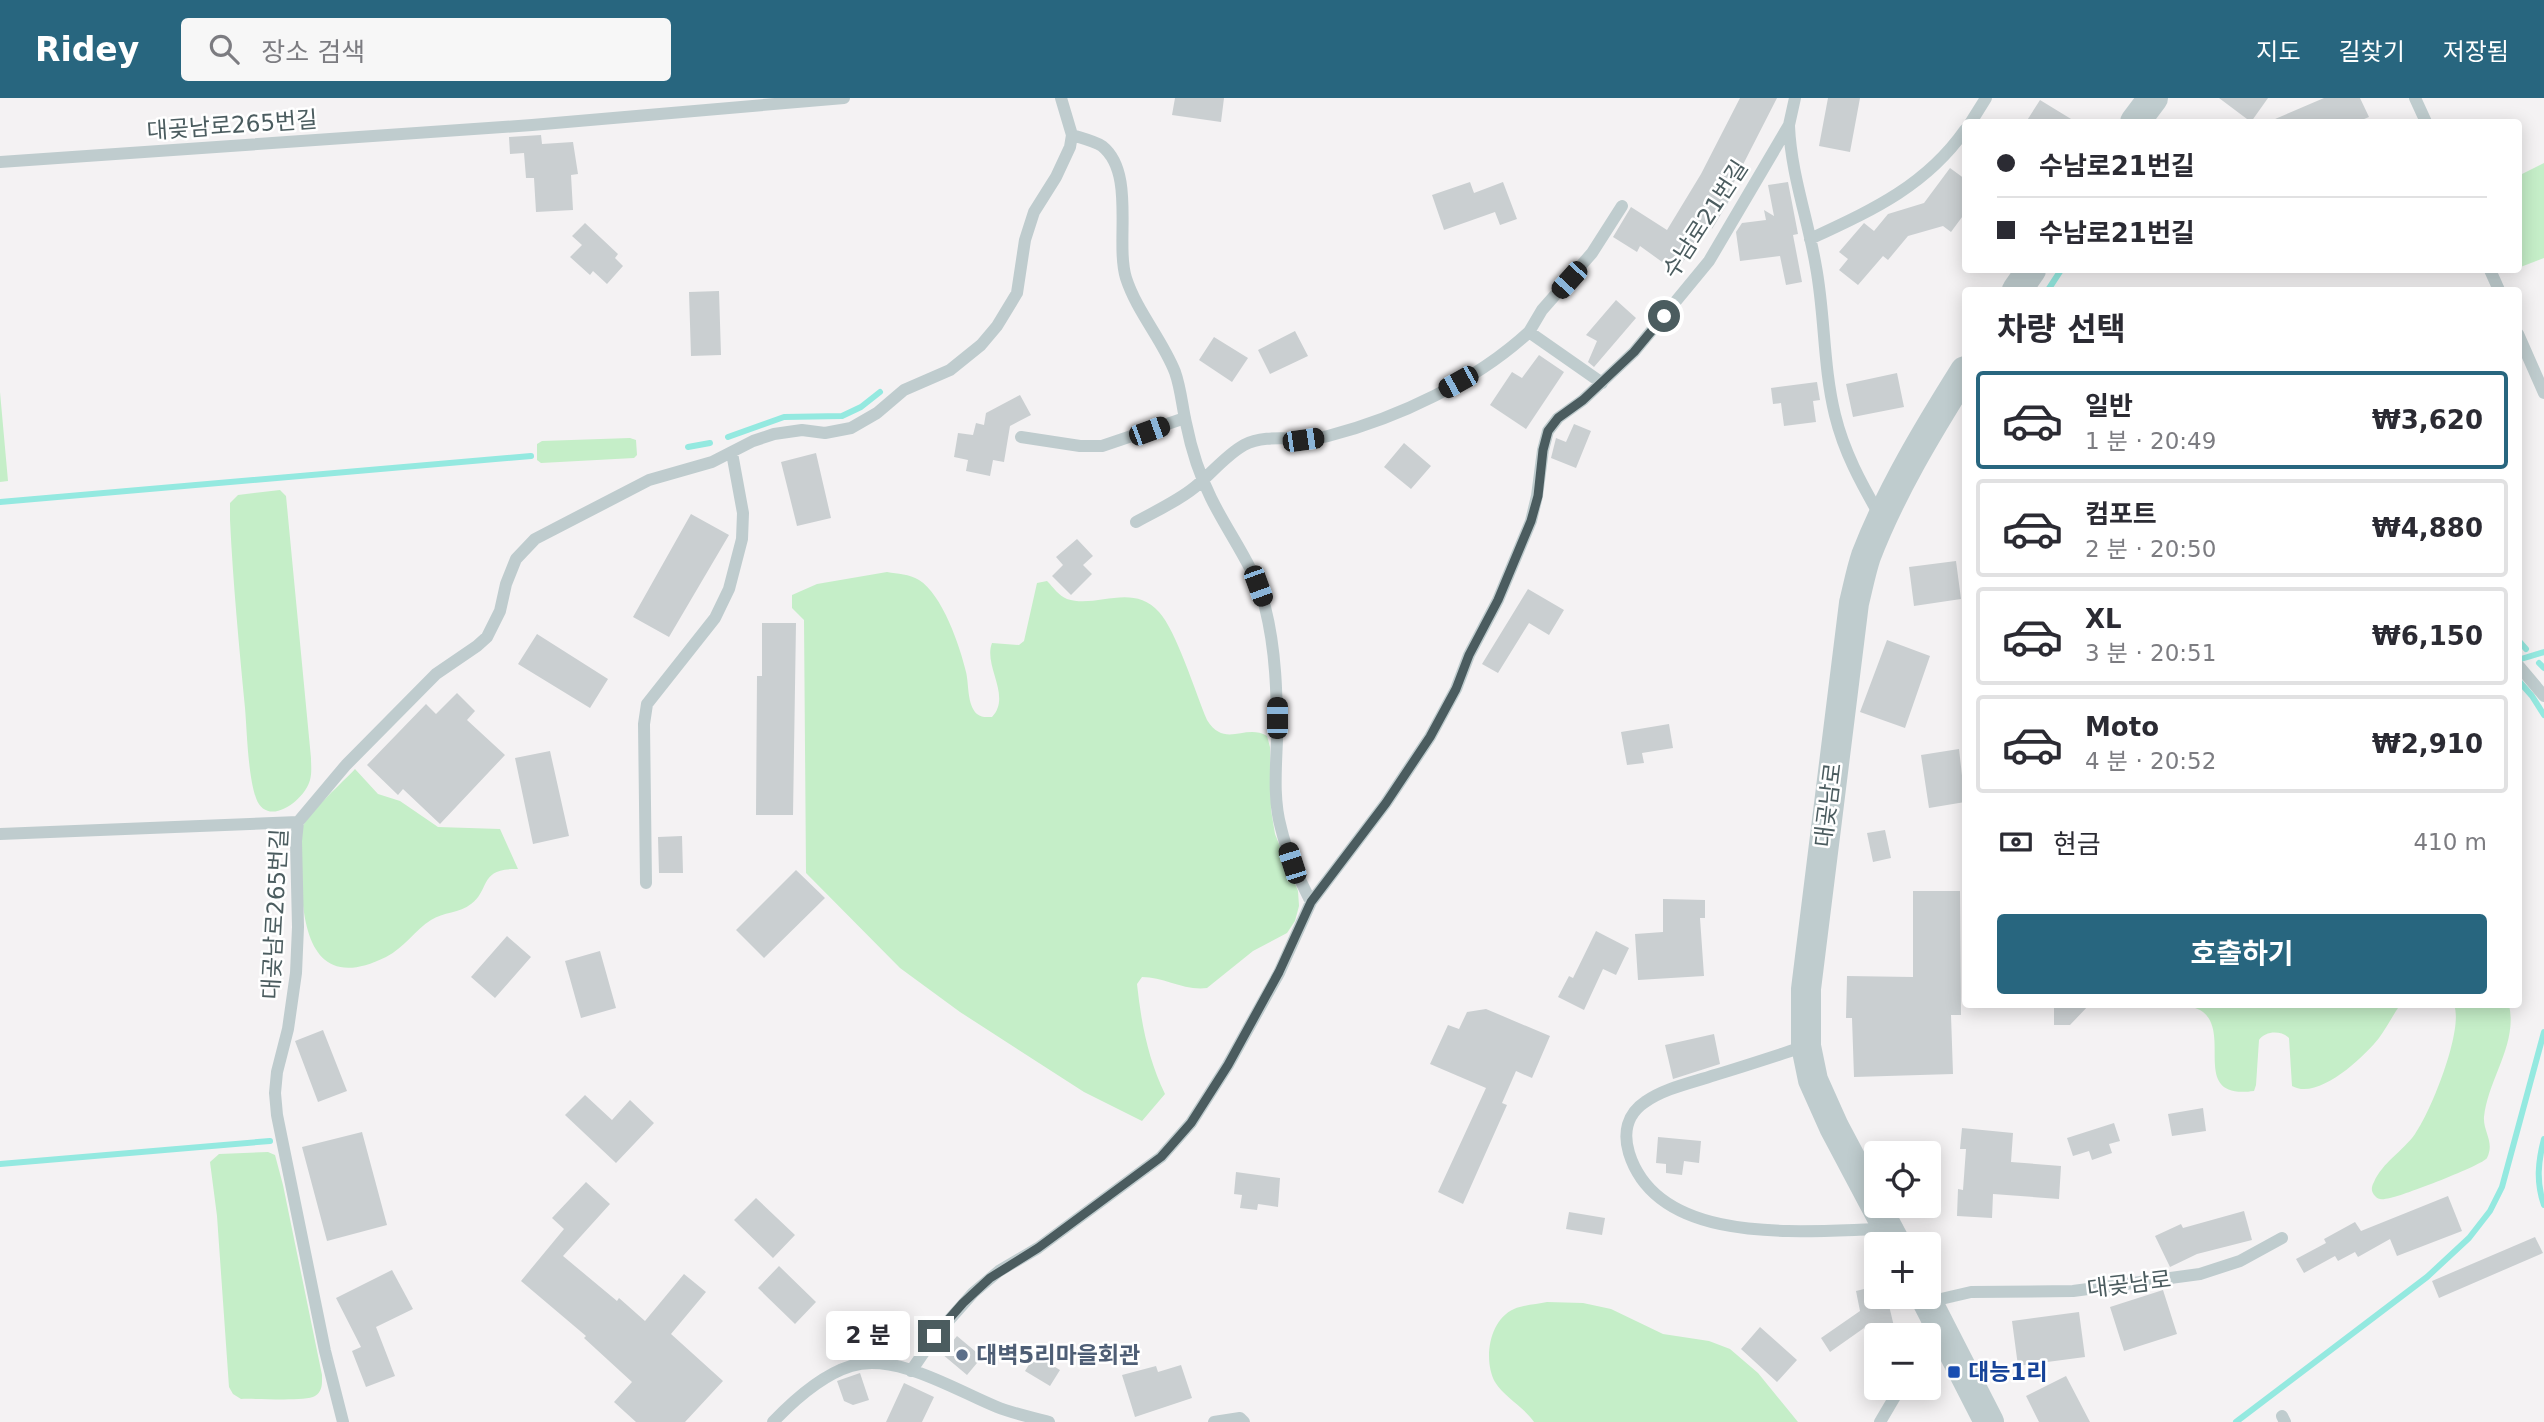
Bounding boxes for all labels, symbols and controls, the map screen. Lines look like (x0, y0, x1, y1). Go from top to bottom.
search box (181, 18, 671, 81)
text: Ridey (35, 30, 139, 69)
icon: search (205, 30, 243, 68)
text: 장소 검색 (261, 37, 365, 67)
text: 지도 (2256, 38, 2301, 66)
text: 길찾기 (2339, 38, 2405, 66)
text: 저장됨 (2443, 38, 2509, 66)
street label: 대곶남로265번길 (146, 106, 318, 144)
text: 수남로21번길 (2039, 151, 2195, 181)
street label: 수남로21번길 (1657, 155, 1753, 283)
text: 수남로21번길 (2039, 218, 2195, 248)
car (1548, 257, 1591, 303)
route start (1648, 300, 1680, 332)
text: 차량 선택 (1997, 310, 2126, 348)
car (1435, 363, 1482, 401)
icon: car (2001, 389, 2064, 452)
text: 일반 (2085, 391, 2133, 421)
text: ₩3,620 (2372, 405, 2483, 435)
car (1126, 414, 1173, 448)
car (1281, 427, 1326, 453)
text: 1 분 · 20:49 (2085, 428, 2216, 454)
icon: car (2001, 497, 2064, 560)
text: 컴포트 (2085, 499, 2157, 529)
text: ₩4,880 (2372, 513, 2483, 543)
text: 2 분 · 20:50 (2085, 536, 2216, 562)
car (1241, 563, 1276, 609)
text: XL (2085, 604, 2122, 634)
icon: car (2001, 605, 2064, 668)
text: ₩6,150 (2372, 621, 2483, 651)
text: 3 분 · 20:51 (2085, 640, 2216, 666)
car (1267, 697, 1288, 739)
text: Moto (2085, 712, 2159, 742)
icon: car (2001, 713, 2064, 776)
text: ₩2,910 (2372, 729, 2483, 759)
text: 4 분 · 20:52 (2085, 748, 2216, 774)
street label: 대곶남로 (1810, 761, 1846, 849)
icon: cash (1997, 823, 2035, 861)
street label: 대곶남로265번길 (258, 828, 292, 1000)
text: 현금 (2053, 829, 2101, 859)
text: 410 m (2413, 829, 2487, 855)
car (1276, 840, 1309, 886)
button: 호출하기 (1997, 914, 2487, 994)
map controls (1864, 1141, 1941, 1400)
button: locate (1864, 1141, 1941, 1218)
button: + (1864, 1232, 1941, 1309)
street label: 대곶남로 (2085, 1266, 2173, 1302)
callout: 2 분 (825, 1312, 909, 1360)
route end (918, 1320, 950, 1352)
text: 2 분 (845, 1322, 891, 1348)
button: − (1864, 1323, 1941, 1400)
place label: 대벽5리마을회관 (976, 1342, 1140, 1368)
marker: 대벽5리마을회관 (954, 1347, 970, 1363)
place label: 대능1리 (1968, 1359, 2047, 1385)
marker: 대능1리 (1946, 1364, 1962, 1380)

